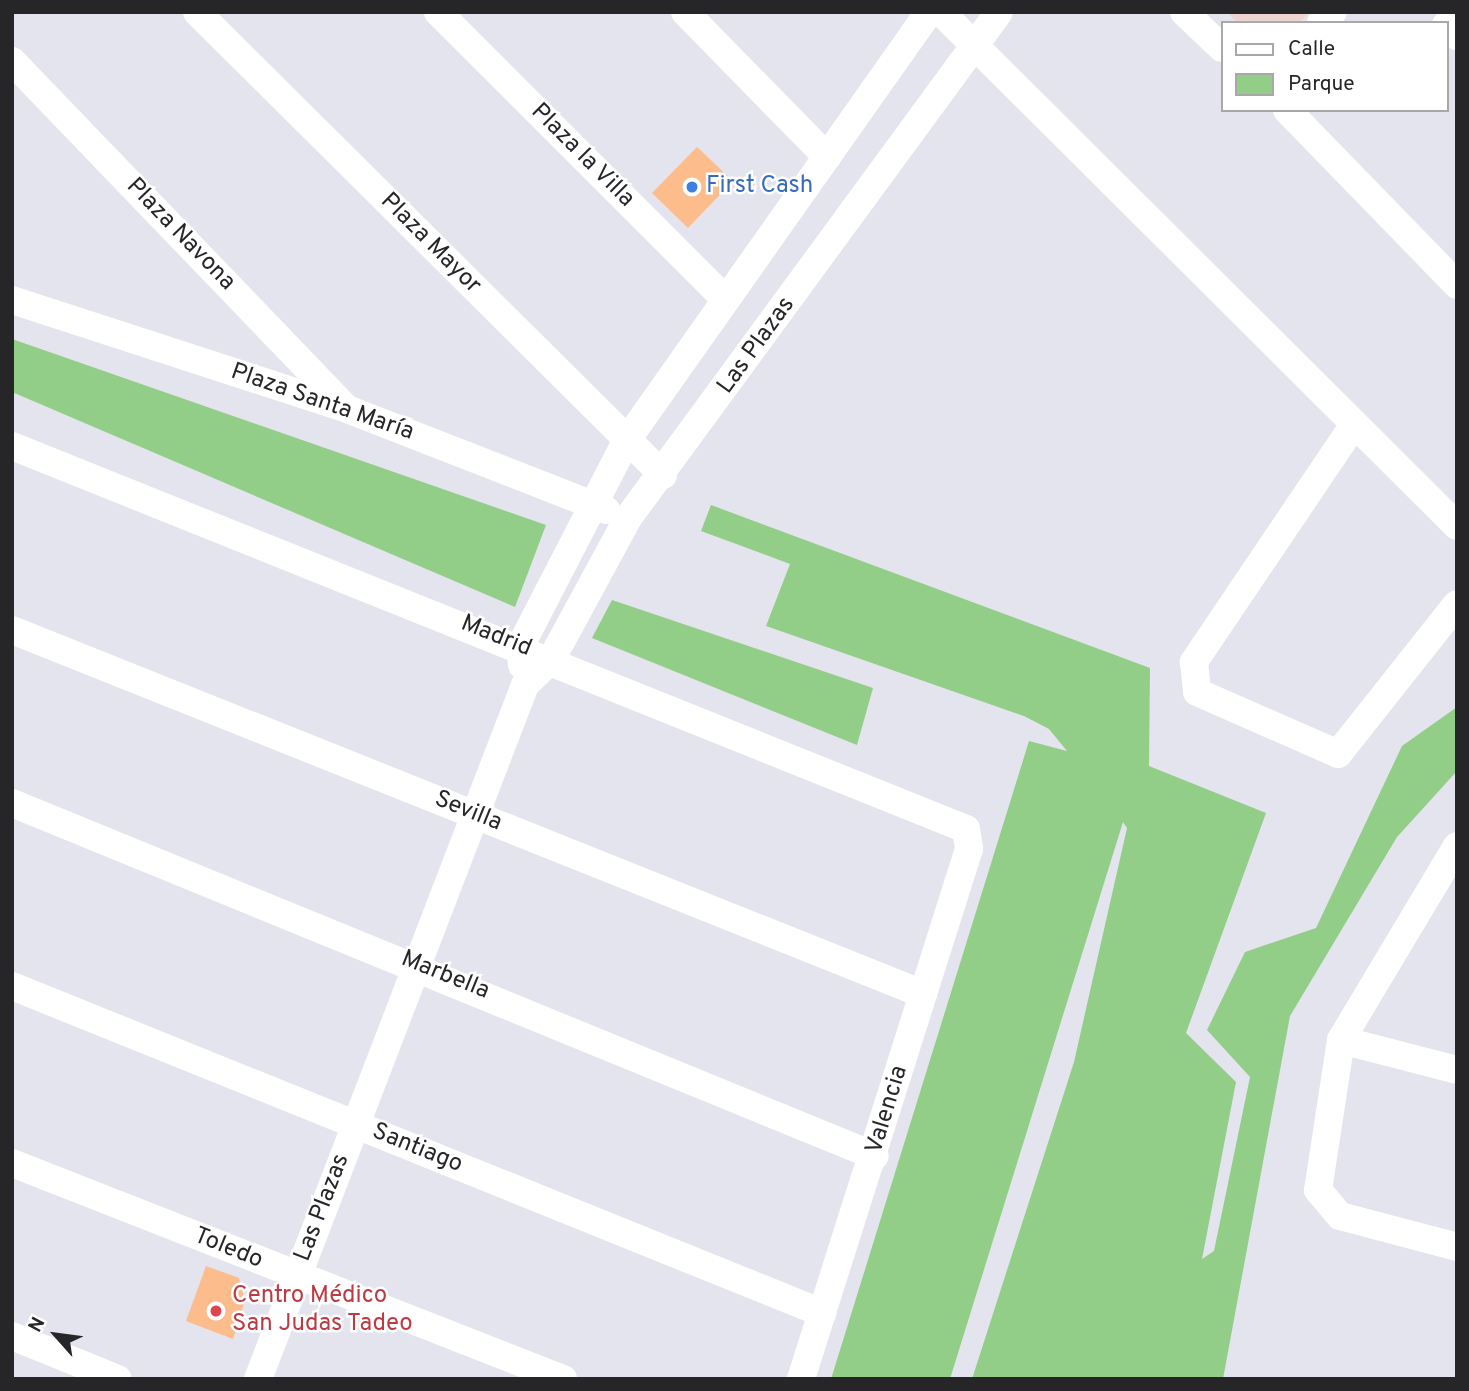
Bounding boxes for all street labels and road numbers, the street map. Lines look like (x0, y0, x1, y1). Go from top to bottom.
street label: Plaza la Villa (524, 98, 640, 214)
street label: Plaza Navona (119, 173, 241, 297)
street label: Plaza Mayor (374, 188, 486, 300)
street label: Las Plazas (712, 292, 802, 400)
street label: Plaza Santa María (227, 358, 417, 448)
street label: Madrid (456, 610, 536, 664)
street label: Sevilla (430, 786, 506, 838)
street label: Marbella (397, 945, 493, 1007)
street label: Valencia (861, 1062, 915, 1158)
street label: Santiago (368, 1118, 466, 1180)
street label: Las Plazas (289, 1150, 357, 1266)
street label: Toledo (189, 1222, 267, 1276)

